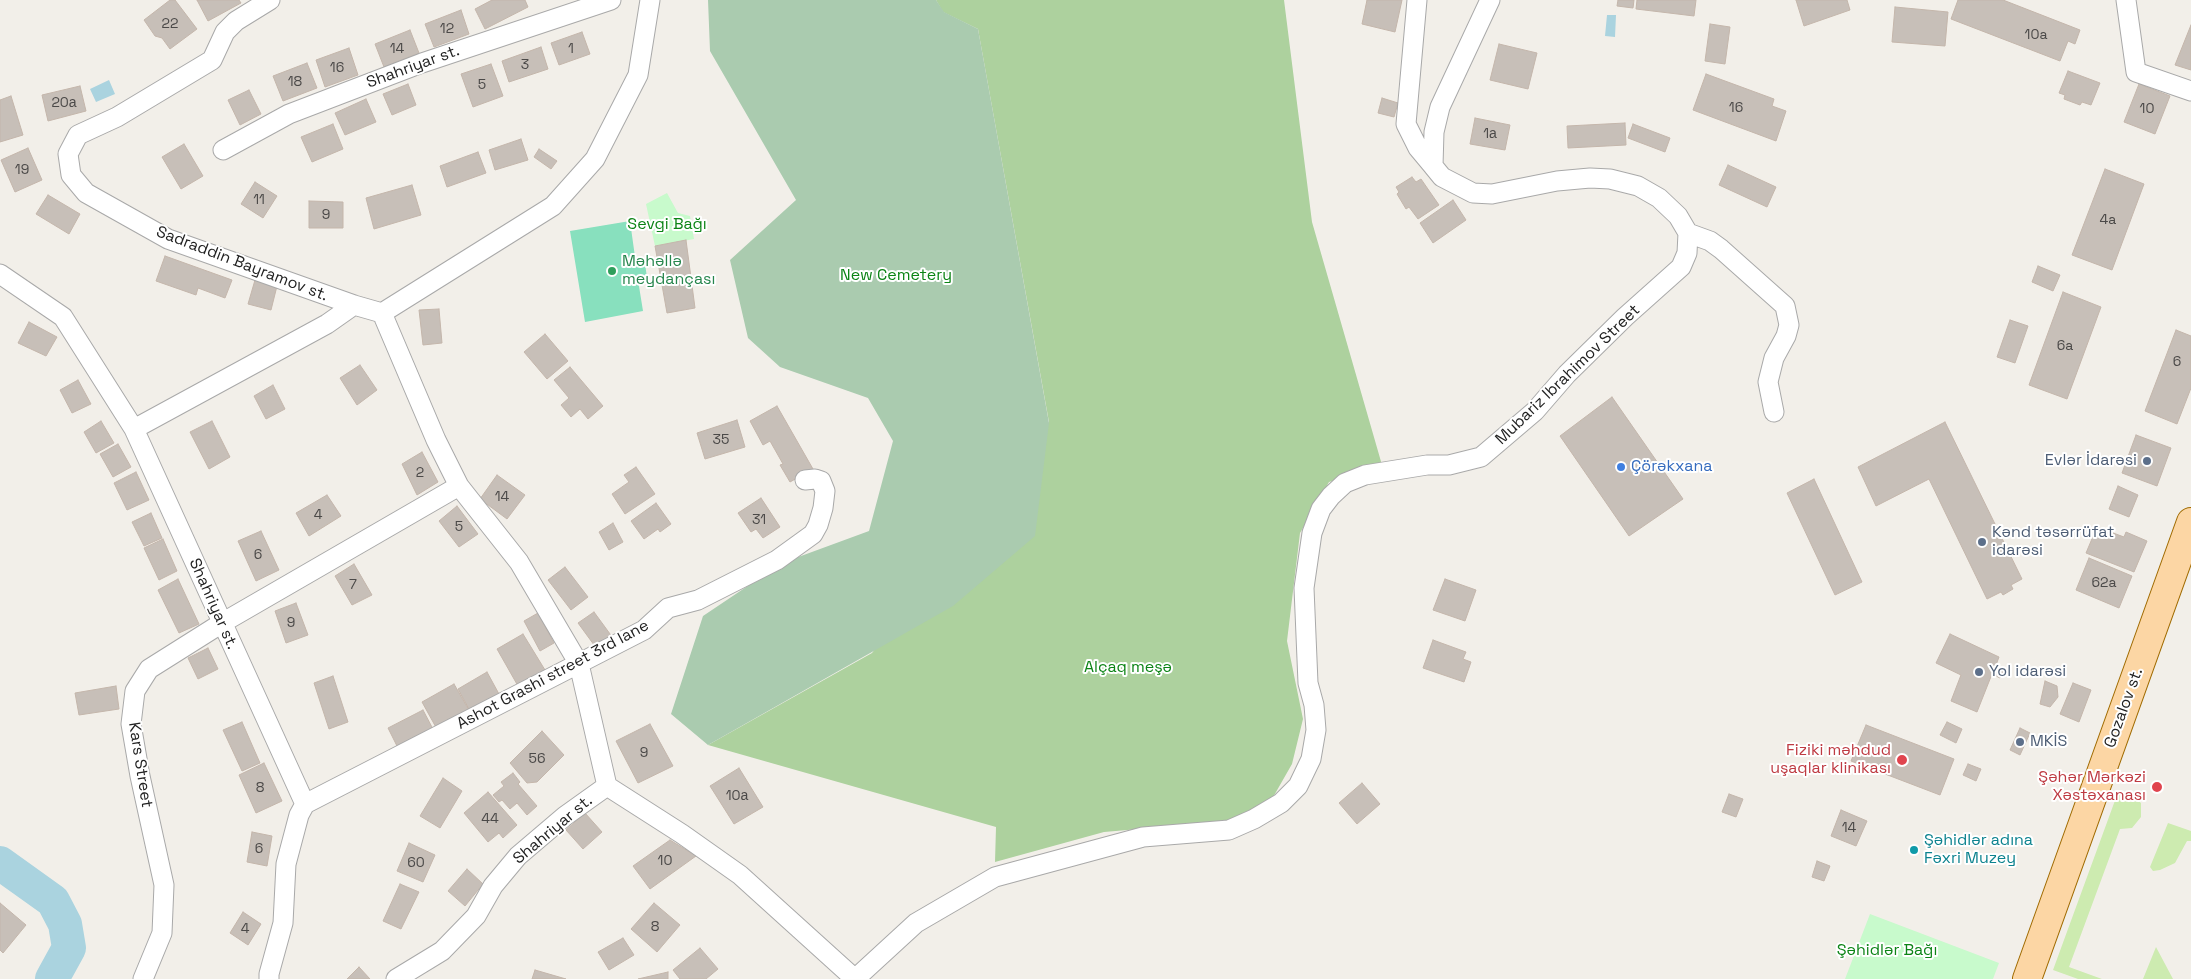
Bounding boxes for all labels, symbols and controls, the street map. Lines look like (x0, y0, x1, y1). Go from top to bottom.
house number: 22 (162, 16, 178, 32)
house number: 12 (440, 21, 454, 37)
house number: 10a (2025, 27, 2047, 43)
street label: Shahriyar st. (364, 41, 462, 93)
house number: 14 (390, 41, 404, 57)
house number: 1 (568, 41, 574, 57)
house number: 3 (521, 57, 529, 73)
house number: 16 (330, 60, 344, 76)
house number: 18 (288, 74, 302, 90)
house number: 5 (478, 77, 486, 93)
house number: 20а (51, 95, 77, 111)
house number: 16 (1729, 100, 1743, 116)
house number: 10 (2140, 101, 2154, 117)
house number: 1а (1483, 126, 1497, 142)
house number: 19 (15, 162, 29, 178)
house number: 11 (253, 192, 265, 208)
house number: 9 (322, 207, 330, 223)
house number: 4a (2100, 212, 2116, 228)
park label: Sevgi Bağı (627, 215, 707, 235)
street label: Sadraddin Bayramov st. (153, 222, 331, 306)
place label: Məhəllə meydançası (622, 252, 715, 290)
marker: Məhəllə meydançası (606, 265, 618, 277)
park label: New Cemetery (840, 266, 952, 286)
street label: Mubariz Ibrahimov Street (1492, 301, 1644, 449)
house number: 6a (2057, 338, 2073, 354)
house number: 6 (2173, 354, 2181, 370)
house number: 35 (713, 432, 729, 448)
place label: Evlər İdarəsi (2045, 451, 2137, 471)
marker: Evlər İdarəsi (2141, 455, 2153, 467)
place label: Çörəkxana (1631, 457, 1712, 477)
marker: Çörəkxana (1615, 461, 1627, 473)
house number: 2 (416, 465, 424, 481)
house number: 14 (495, 489, 509, 505)
house number: 4 (314, 507, 322, 523)
house number: 31 (752, 512, 766, 528)
house number: 5 (455, 519, 463, 535)
place label: Kənd təsərrüfat idarəsi (1992, 523, 2114, 561)
marker: Kənd təsərrüfat idarəsi (1976, 536, 1988, 548)
house number: 6 (254, 547, 262, 563)
street label: Shahriyar st. (184, 556, 242, 652)
house number: 62a (2091, 575, 2117, 591)
house number: 7 (349, 577, 357, 593)
house number: 9 (287, 615, 295, 631)
street label: Ashot Grashi street 3rd lane (454, 616, 652, 734)
park label: Alçaq meşə (1084, 658, 1172, 678)
place label: Yol idarəsi (1989, 662, 2066, 682)
street label: Gozalov st. (2101, 665, 2147, 751)
marker: Yol idarəsi (1973, 666, 1985, 678)
street label: Kars Street (124, 721, 156, 809)
place label: MKİS (2030, 732, 2067, 752)
marker: MKİS (2014, 736, 2026, 748)
place label: Fiziki məhdud uşaqlar klinikası (1770, 741, 1891, 779)
house number: 9 (640, 745, 648, 761)
house number: 56 (529, 751, 545, 767)
marker: Fiziki məhdud uşaqlar klinikası (1895, 753, 1909, 767)
place label: Şəhər Mərkəzi Xəstəxanası (2038, 768, 2146, 806)
house number: 8 (256, 780, 264, 796)
marker: Şəhər Mərkəzi Xəstəxanası (2150, 780, 2164, 794)
house number: 10а (726, 788, 748, 804)
street label: Shahriyar st. (510, 791, 596, 869)
house number: 44 (481, 811, 499, 827)
house number: 14 (1842, 820, 1856, 836)
place label: Şəhidlər adına Fəxri Muzey (1924, 831, 2033, 869)
house number: 6 (255, 841, 263, 857)
marker: Şəhidlər adına Fəxri Muzey (1908, 844, 1920, 856)
house number: 10 (658, 853, 672, 869)
house number: 60 (407, 855, 425, 871)
house number: 8 (651, 919, 659, 935)
house number: 4 (241, 921, 249, 937)
park label: Şəhidlər Bağı (1837, 941, 1937, 961)

